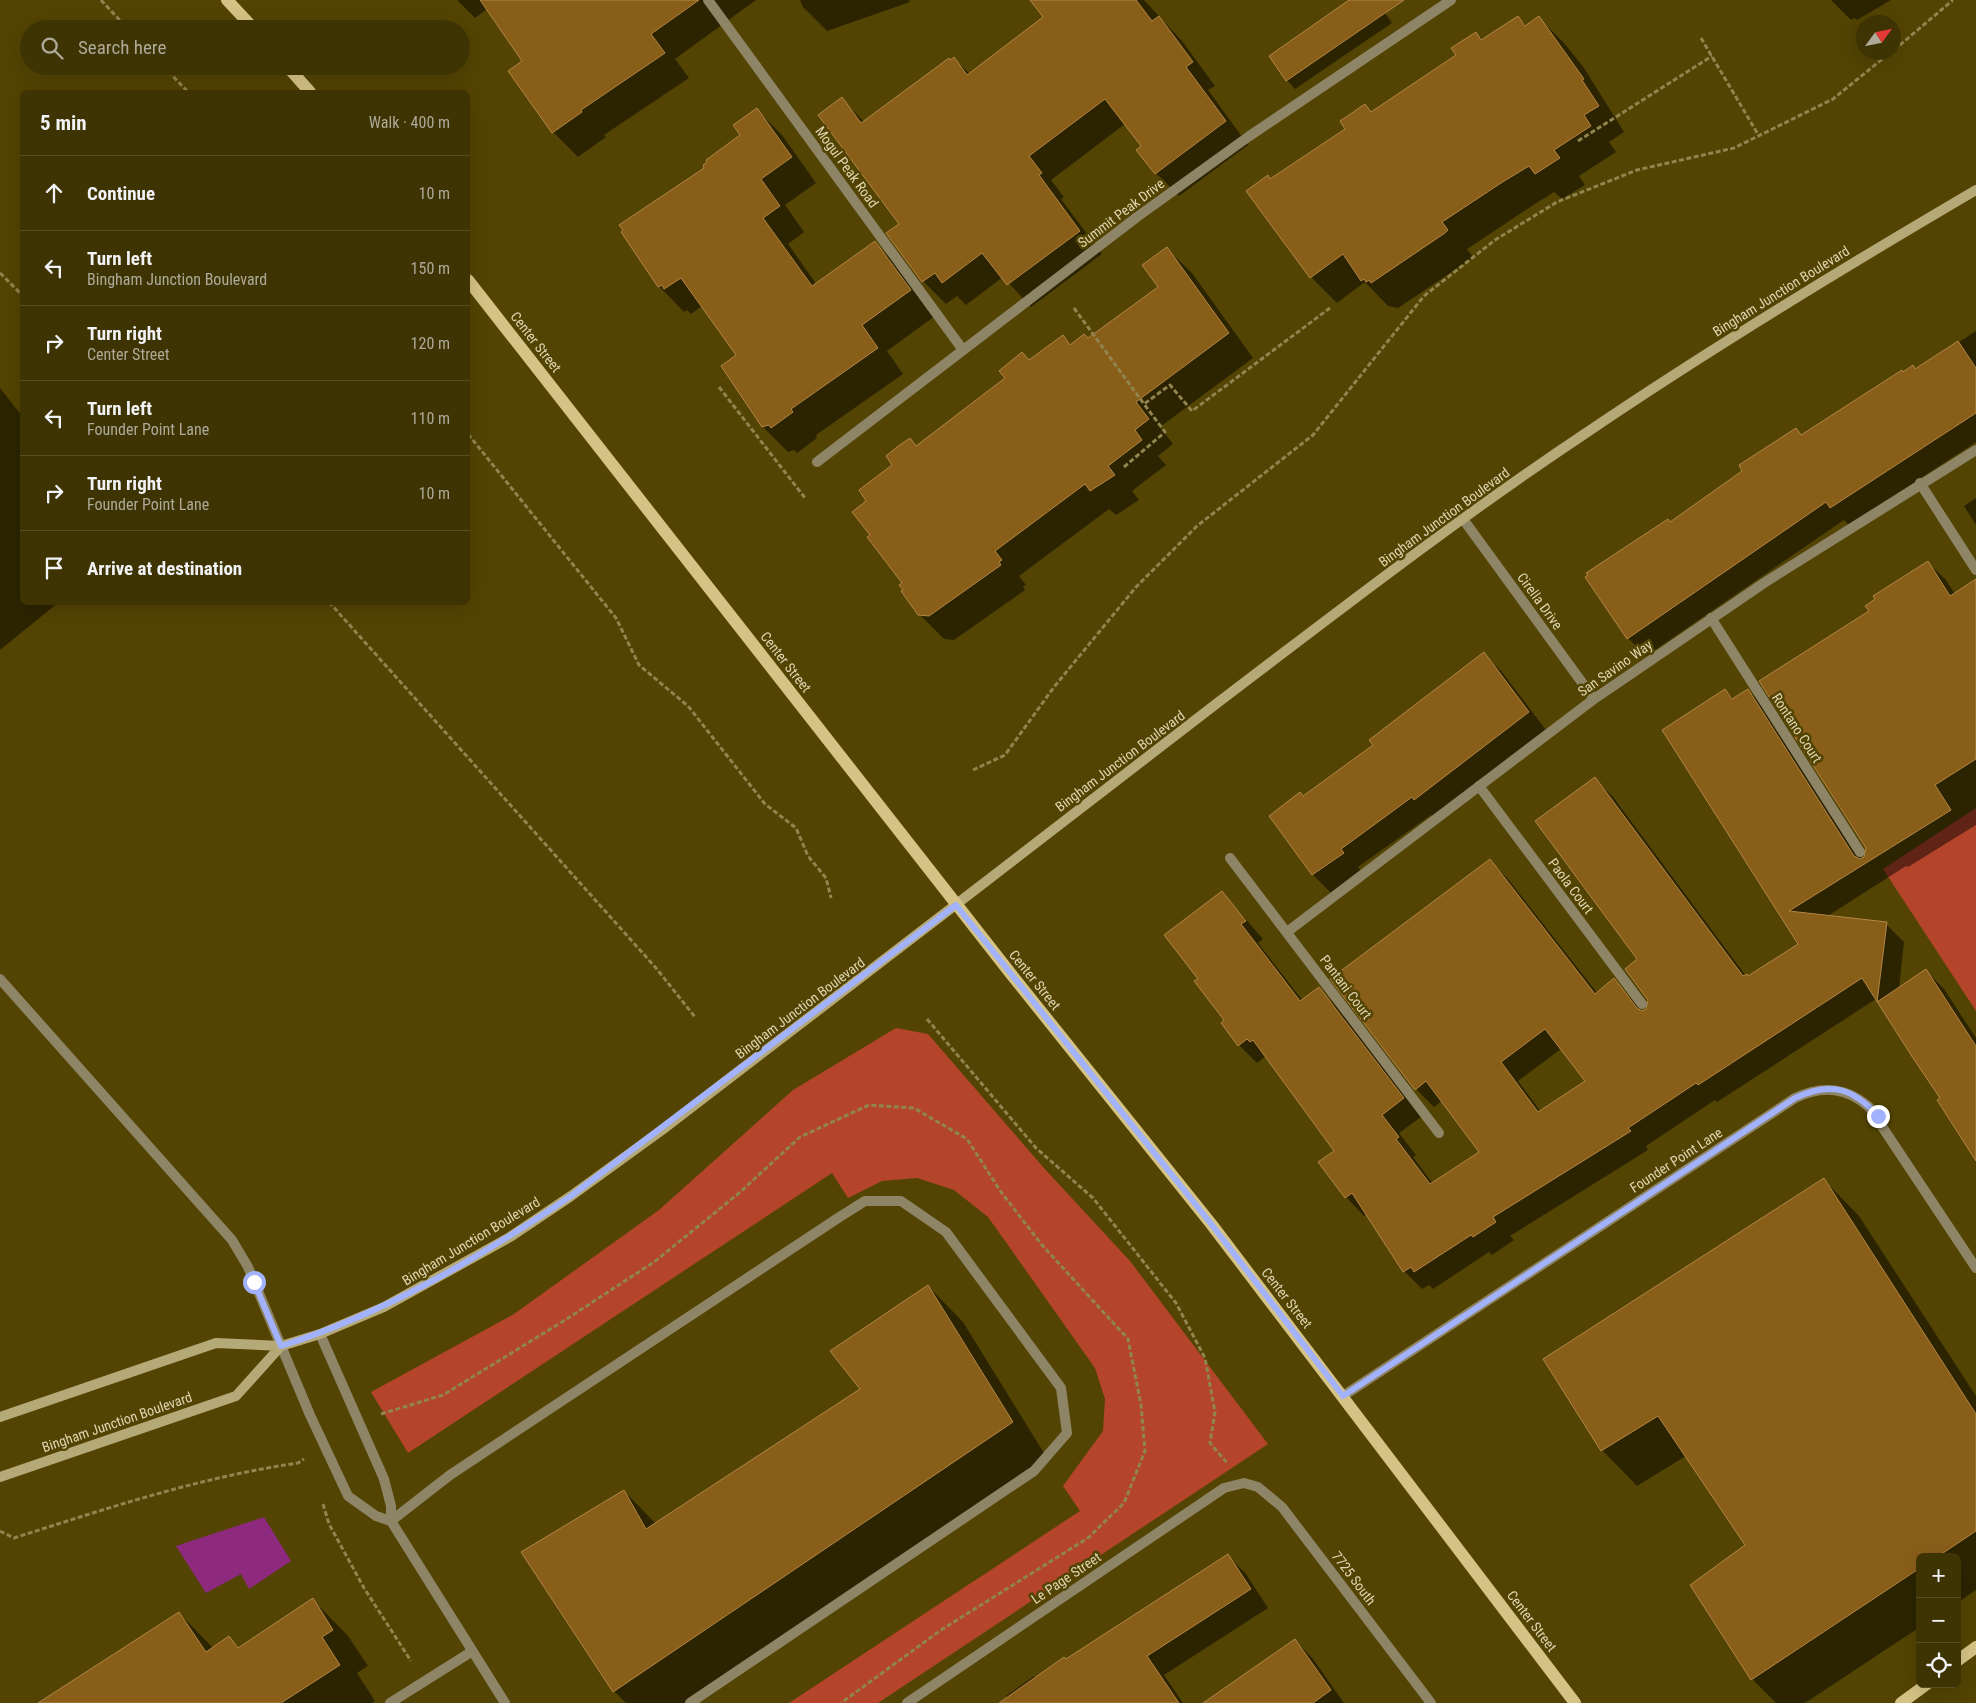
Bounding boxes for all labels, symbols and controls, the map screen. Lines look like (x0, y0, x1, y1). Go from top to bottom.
north arrow (1856, 15, 1901, 60)
search box (20, 20, 470, 75)
icon: search (38, 34, 66, 62)
text: Search here (78, 36, 166, 59)
text: 5 min (40, 111, 87, 135)
text: Walk · 400 m (369, 113, 450, 132)
street label: Mogul Peak Road (812, 123, 882, 211)
street label: Summit Peak Drive (1075, 175, 1168, 251)
icon: ahead (40, 179, 68, 207)
text: Continue (87, 182, 155, 205)
text: 10 m (418, 184, 450, 203)
street label: Bingham Junction Boulevard (1710, 242, 1852, 340)
text: Turn left (87, 247, 152, 270)
icon: left (40, 254, 68, 282)
text: 150 m (411, 259, 450, 278)
text: Bingham Junction Boulevard (87, 270, 267, 289)
street label: Center Street (507, 309, 565, 375)
text: Turn right (87, 322, 162, 345)
icon: right (40, 329, 68, 357)
text: 120 m (411, 334, 450, 353)
text: Center Street (87, 345, 170, 364)
text: Turn left (87, 397, 152, 420)
icon: left (40, 404, 68, 432)
text: 110 m (411, 409, 450, 428)
text: Founder Point Lane (87, 420, 209, 439)
street label: Bingham Junction Boulevard (1375, 464, 1513, 570)
text: Turn right (87, 472, 162, 495)
icon: right (40, 479, 68, 507)
text: 10 m (418, 484, 450, 503)
text: Founder Point Lane (87, 495, 209, 514)
icon: arrive (40, 554, 68, 582)
text: Arrive at destination (87, 557, 242, 580)
street label: Cirella Drive (1514, 570, 1566, 633)
street label: Center Street (757, 629, 815, 695)
street label: San Savino Way (1575, 636, 1655, 699)
street label: Rontano Court (1769, 690, 1825, 766)
street label: Bingham Junction Boulevard (1052, 707, 1188, 815)
street label: Paola Court (1545, 855, 1597, 917)
street label: Center Street (1006, 947, 1064, 1013)
street label: Pantani Court (1317, 952, 1375, 1022)
street label: Bingham Junction Boulevard (732, 954, 868, 1062)
route end (1867, 1105, 1890, 1128)
street label: Founder Point Lane (1627, 1124, 1726, 1196)
street label: Bingham Junction Boulevard (399, 1194, 543, 1288)
street label: Center Street (1258, 1265, 1316, 1331)
route start (243, 1271, 266, 1294)
street label: Bingham Junction Boulevard (40, 1389, 194, 1455)
street label: 7725 South (1329, 1548, 1379, 1608)
street label: Le Page Street (1028, 1549, 1104, 1607)
map controls (1916, 1553, 1961, 1688)
button: + (1916, 1553, 1961, 1598)
street label: Center Street (1504, 1587, 1560, 1655)
button: − (1916, 1598, 1961, 1643)
button: locate (1916, 1643, 1961, 1688)

